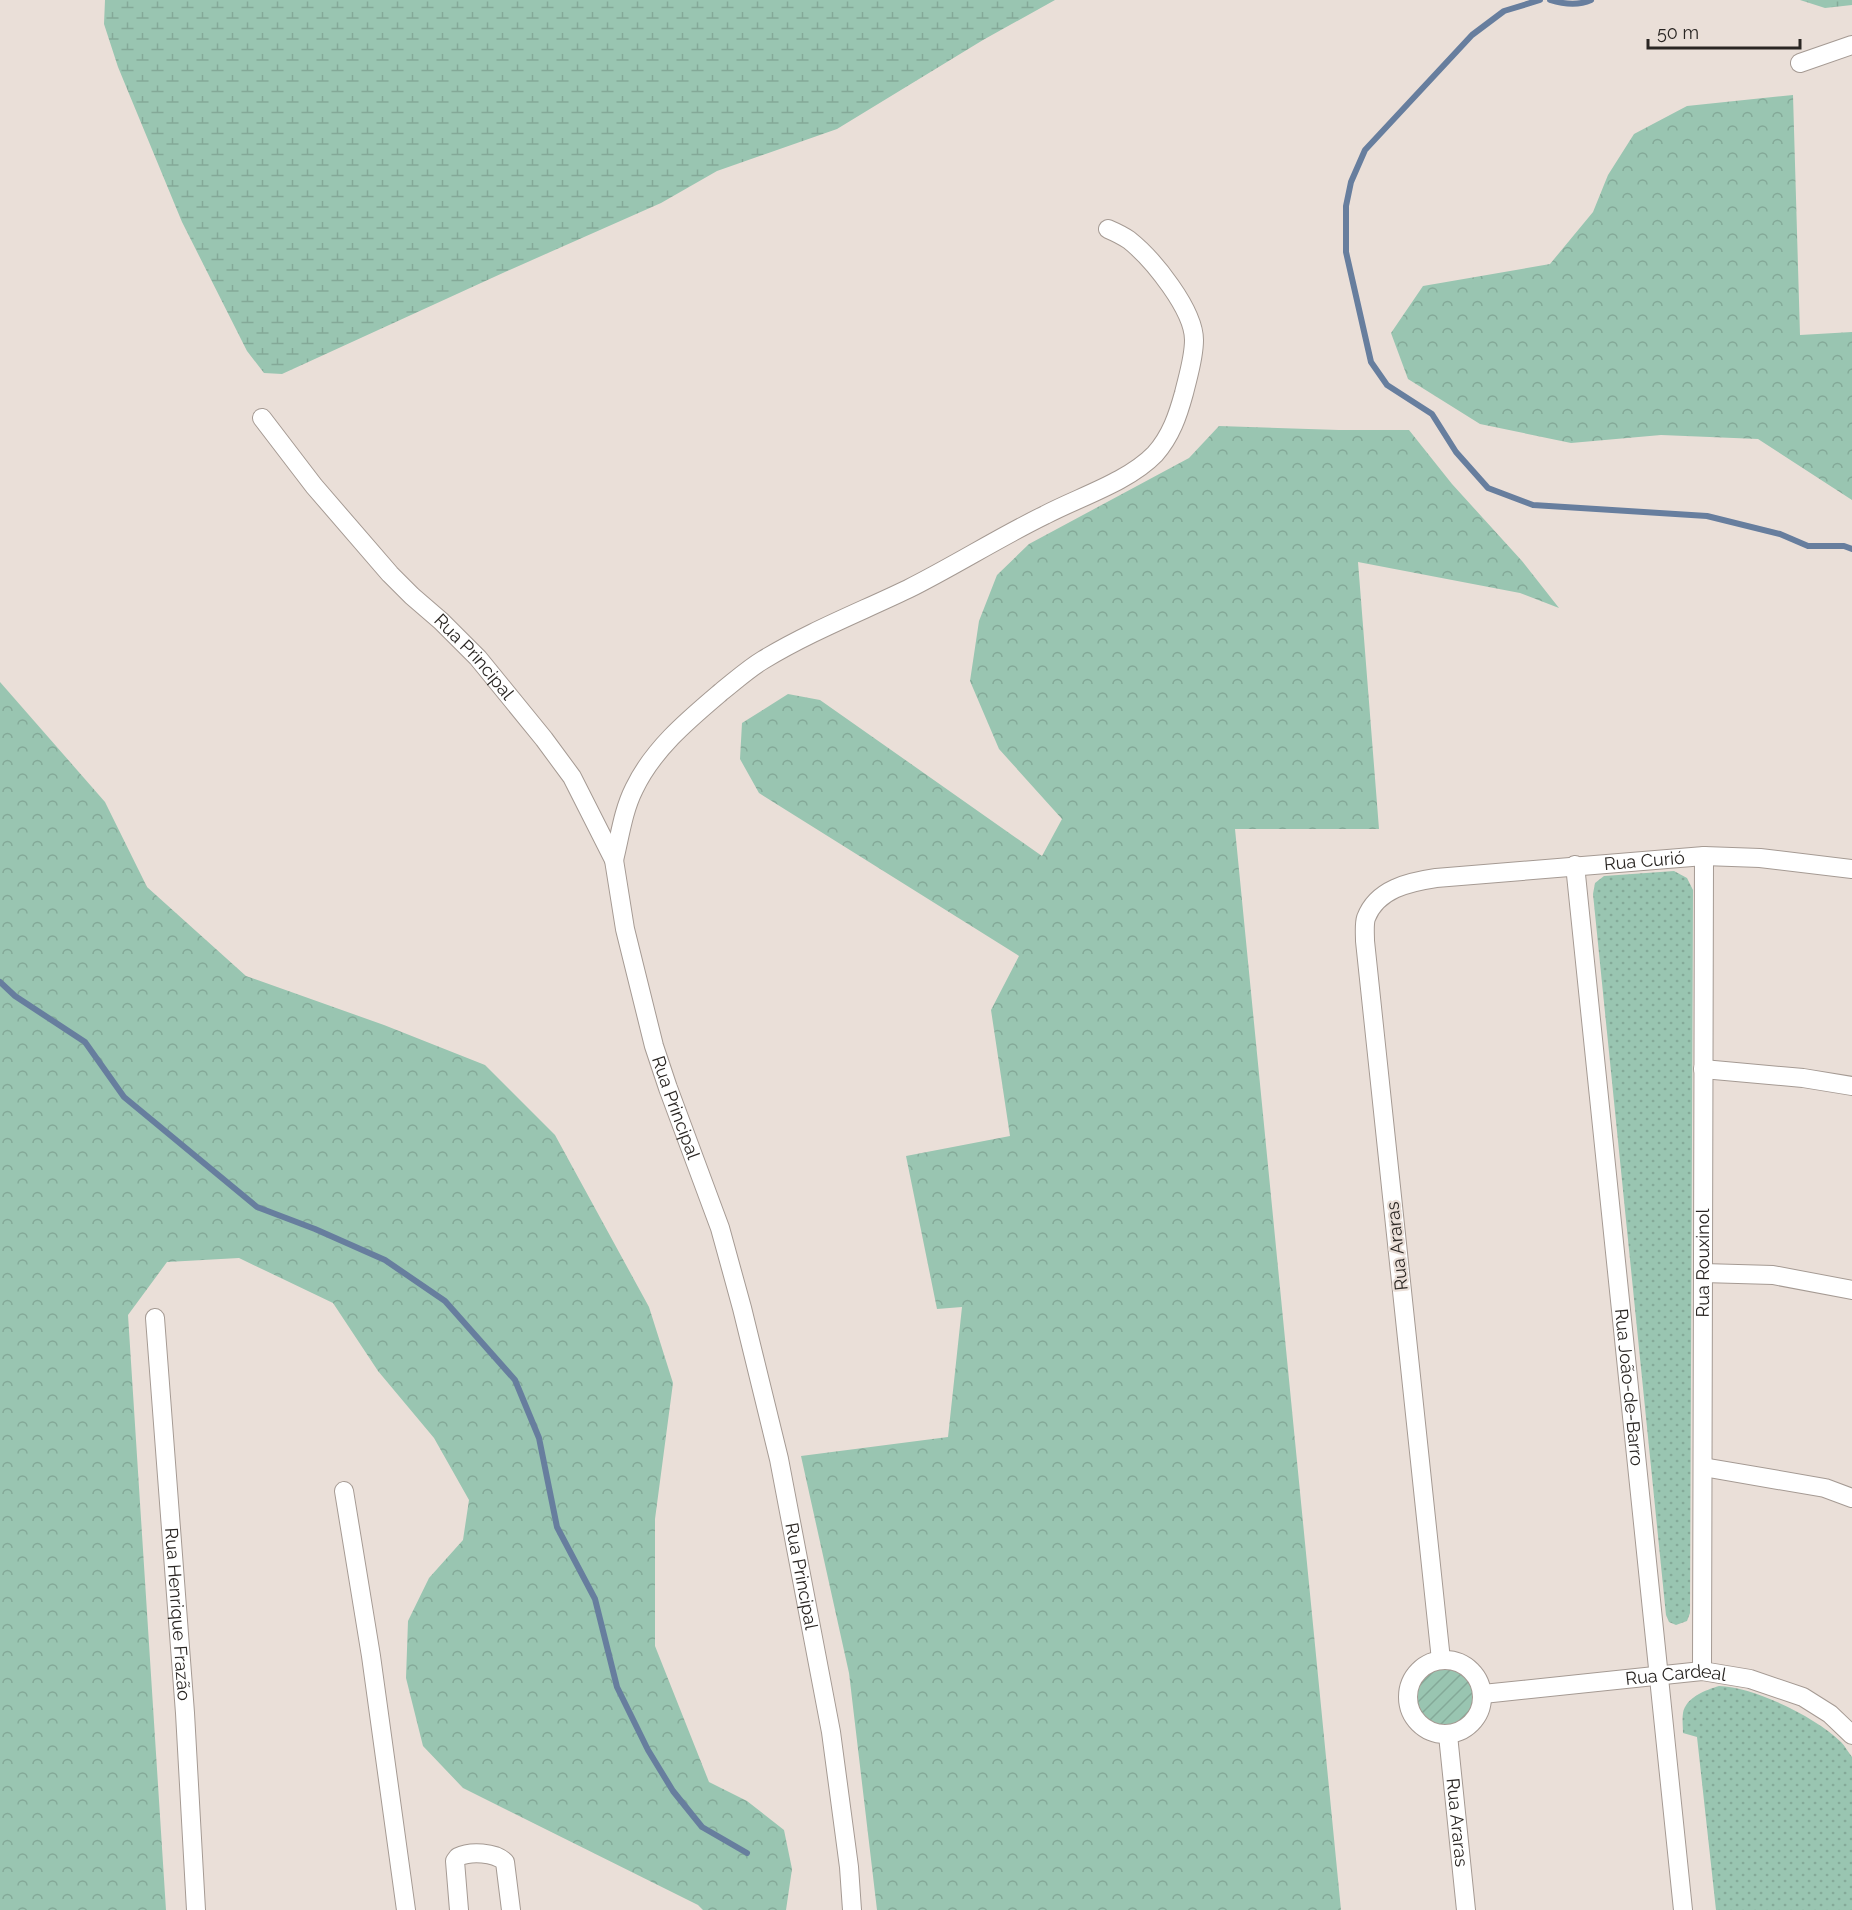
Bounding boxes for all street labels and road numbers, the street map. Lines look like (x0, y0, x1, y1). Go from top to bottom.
street label: Rua Principal (430, 609, 519, 704)
street label: Rua Curió (1603, 847, 1686, 874)
street label: Rua Principal (648, 1053, 705, 1162)
street label: Rua Araras (1381, 1200, 1412, 1292)
street label: Rua Rouxinol (1692, 1208, 1713, 1317)
street label: Rua João-de-Barro (1611, 1308, 1648, 1467)
street label: Rua Principal (781, 1521, 822, 1631)
street label: Rua Henrique Frazão (161, 1527, 195, 1702)
street label: Rua Cardeal (1624, 1660, 1728, 1689)
street label: Rua Araras (1442, 1777, 1473, 1868)

